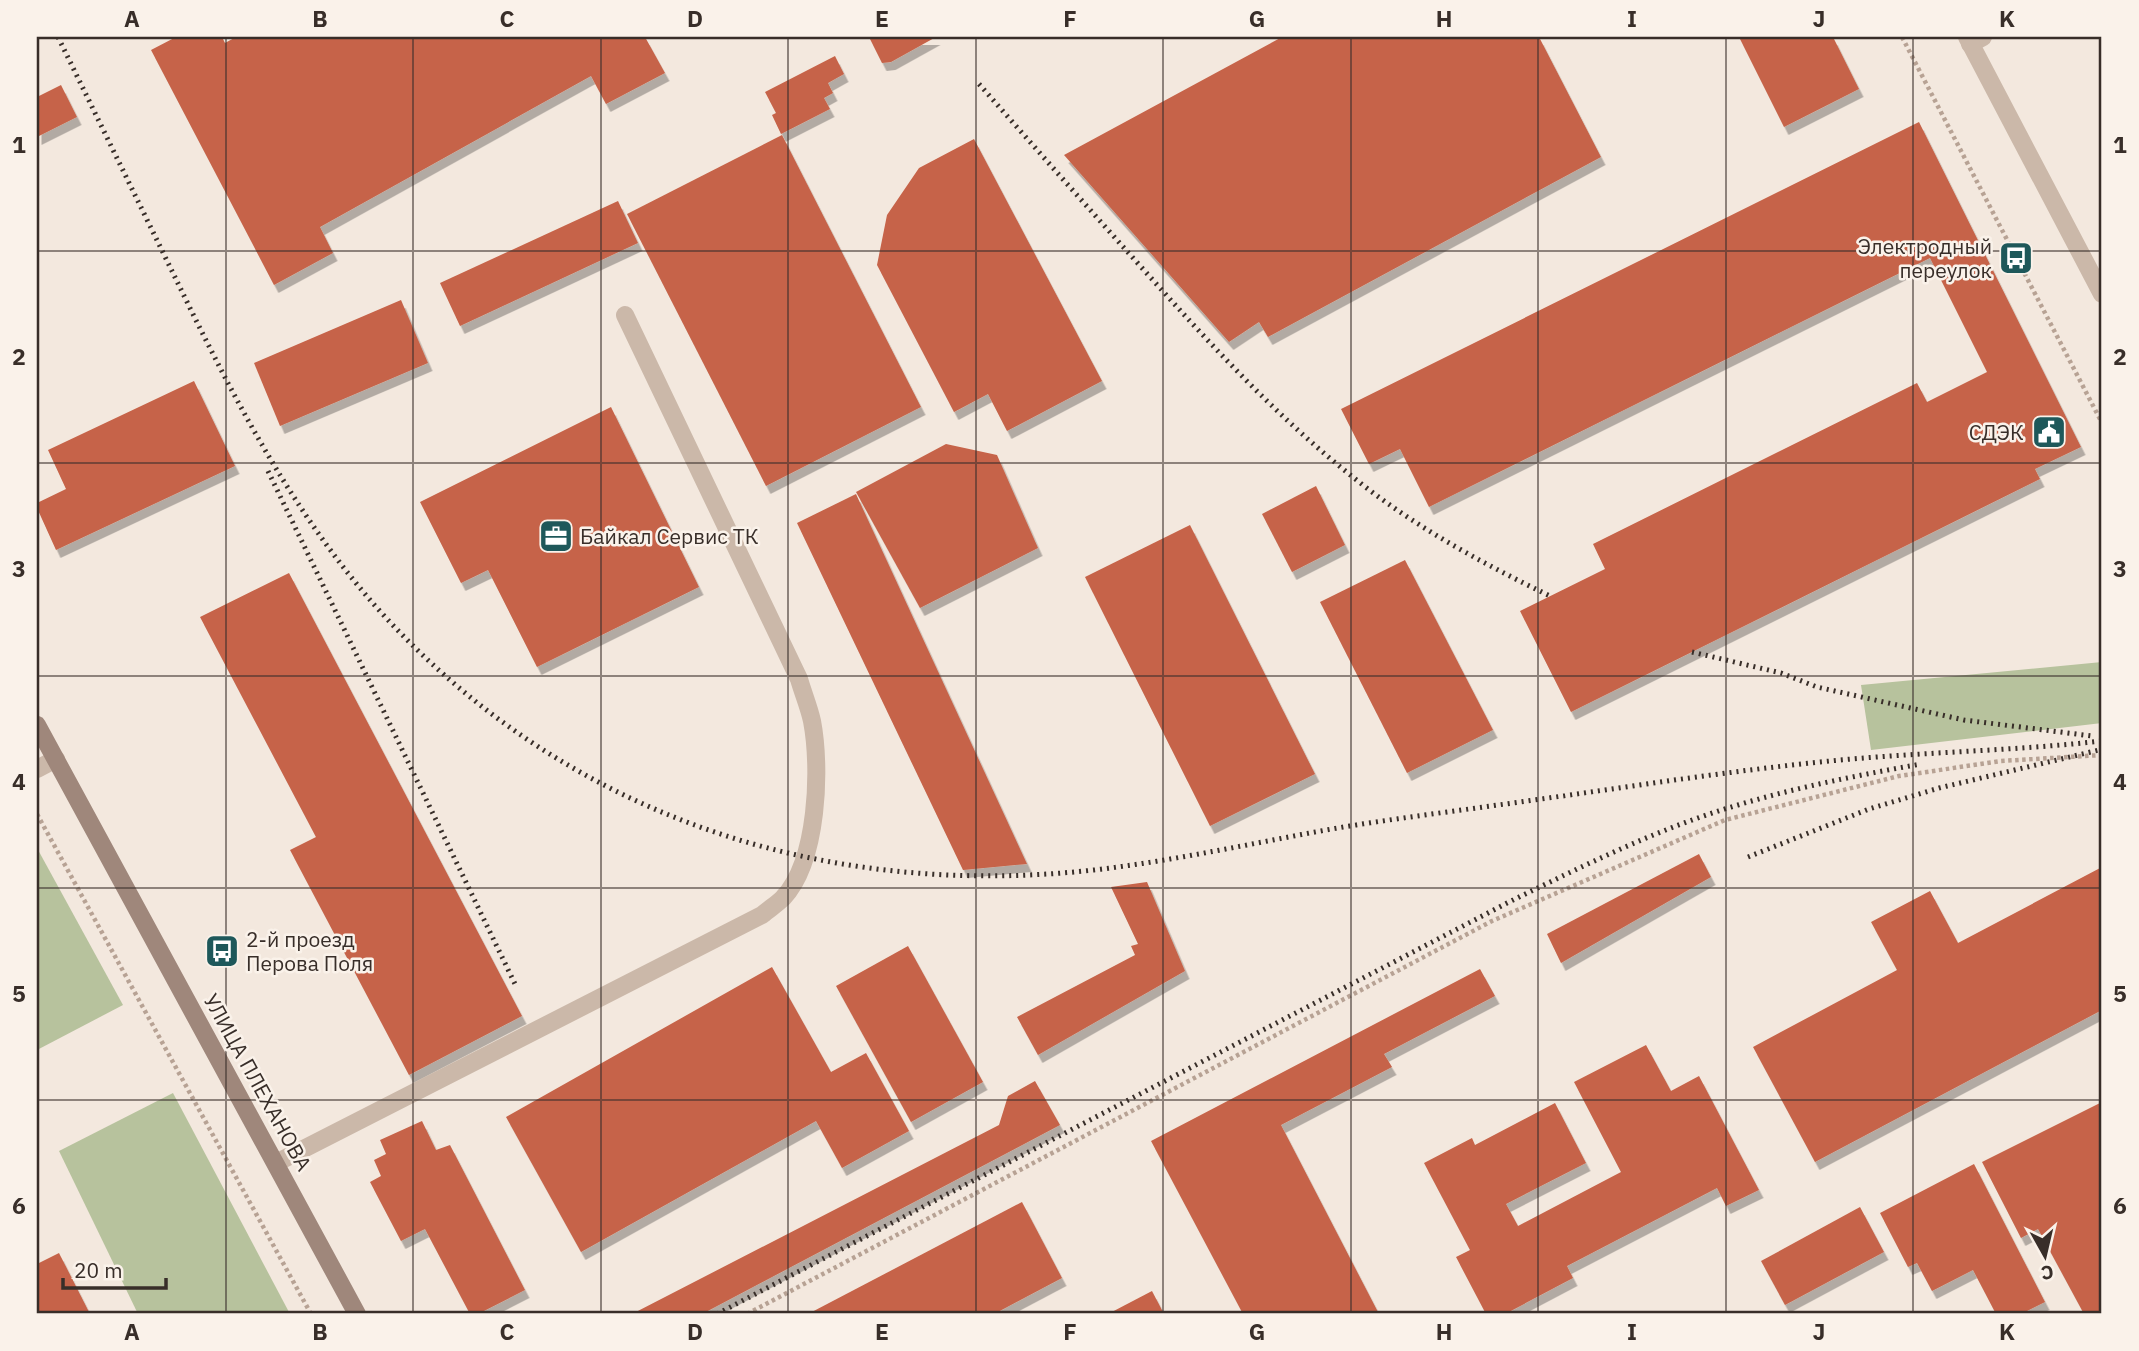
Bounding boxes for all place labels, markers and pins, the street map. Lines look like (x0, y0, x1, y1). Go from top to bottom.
place label: Электродный переулок (1858, 232, 1992, 284)
bus stop icon: Электродный переулок (1997, 239, 2035, 277)
public building icon: СДЭК (2030, 413, 2068, 451)
place label: СДЭК (1969, 418, 2024, 446)
office icon: Байкал Сервис ТК (537, 517, 575, 555)
place label: Байкал Сервис ТК (580, 522, 759, 550)
place label: 2-й проезд Перова Поля (246, 925, 373, 977)
bus stop icon: 2-й проезд Перова Поля (203, 932, 241, 970)

